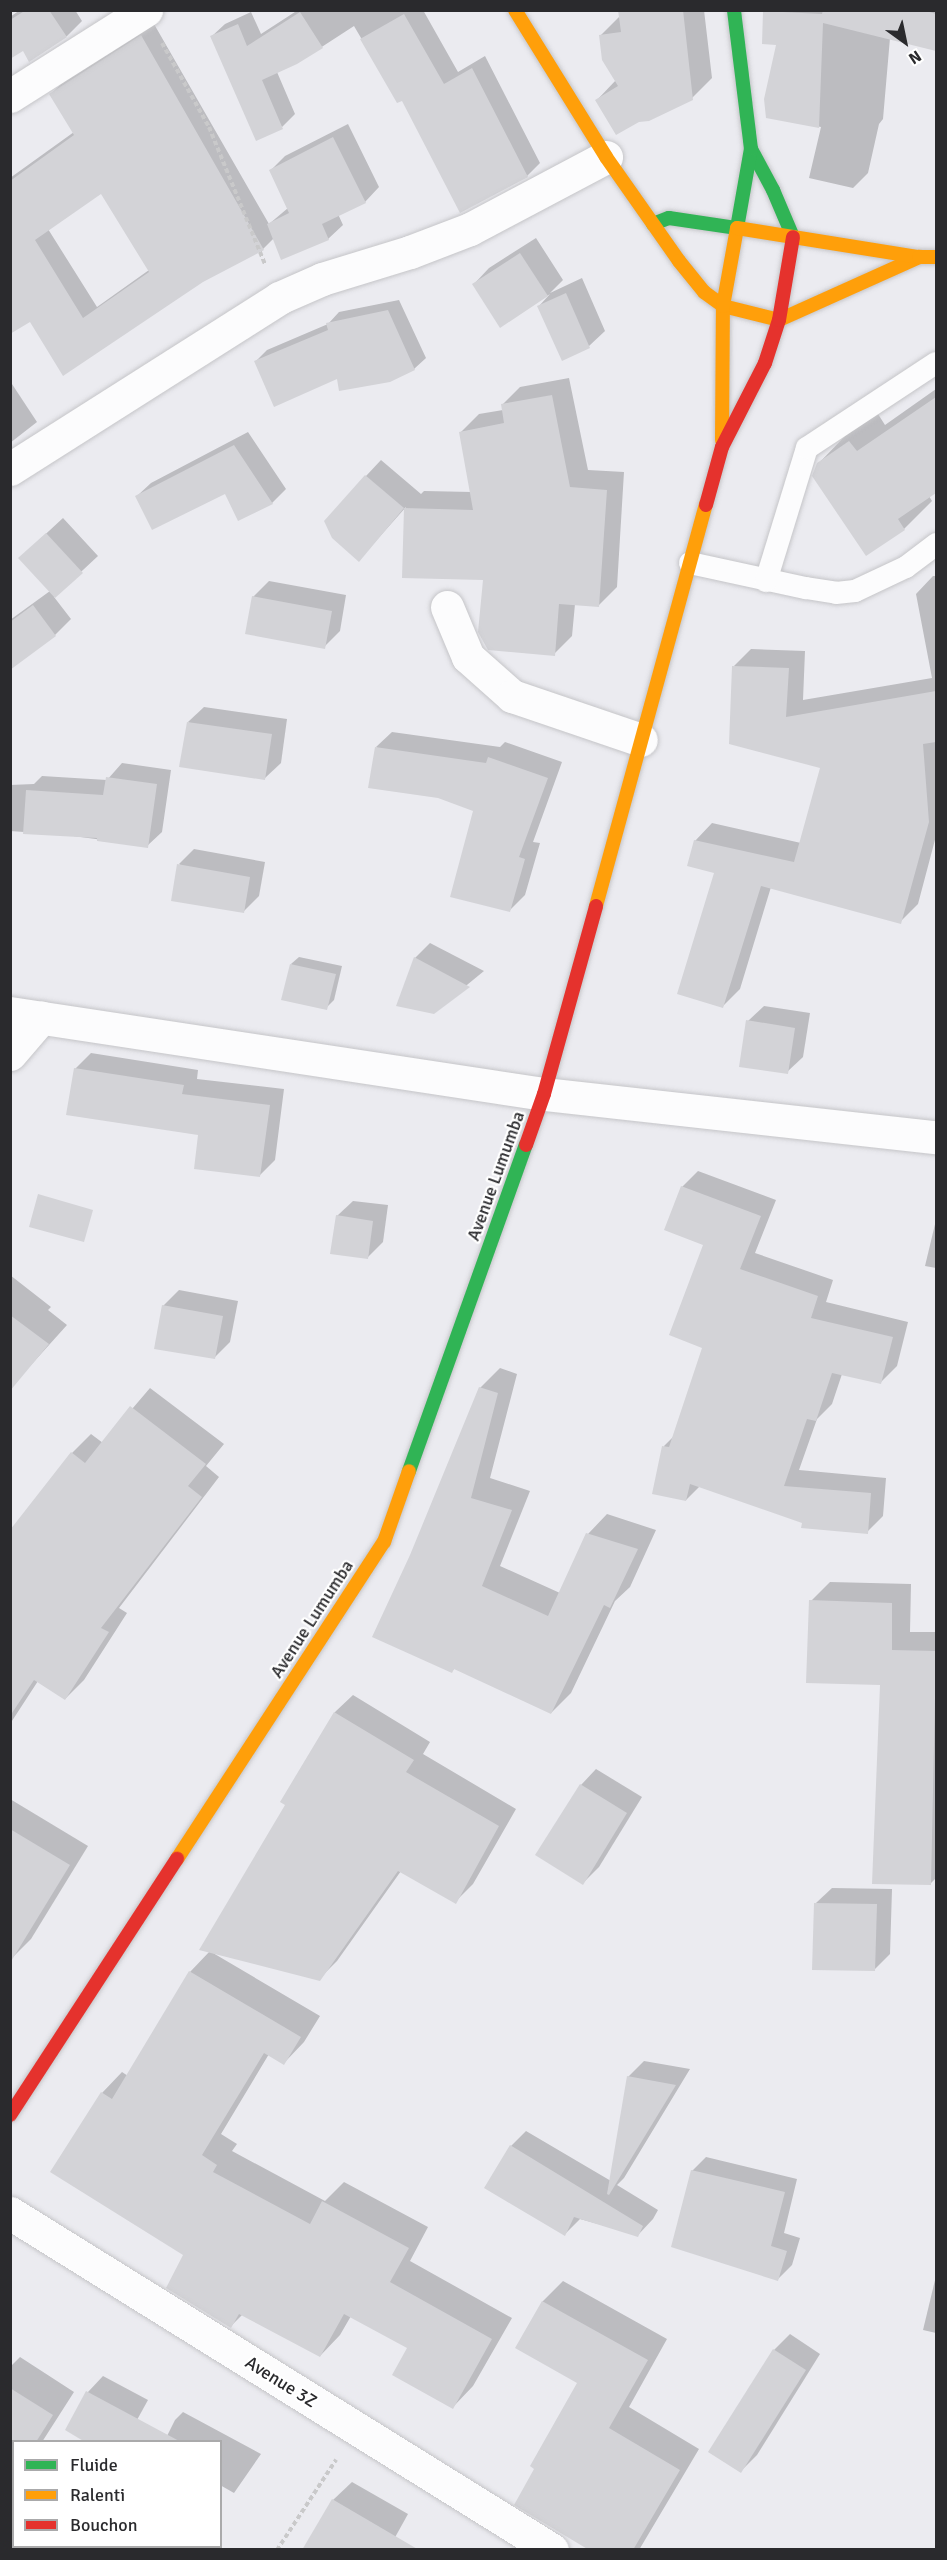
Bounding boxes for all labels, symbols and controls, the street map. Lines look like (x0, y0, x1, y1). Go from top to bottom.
north arrow (875, 12, 935, 72)
text: N (905, 46, 925, 69)
street label: Avenue Lumumba (463, 1108, 529, 1244)
street label: Avenue Lumumba (266, 1556, 358, 1682)
street label: Avenue 3Z (241, 2352, 321, 2412)
legend (12, 2440, 222, 2548)
text: Fluide (70, 2454, 118, 2476)
text: Ralenti (70, 2484, 125, 2506)
text: Bouchon (70, 2514, 138, 2536)

